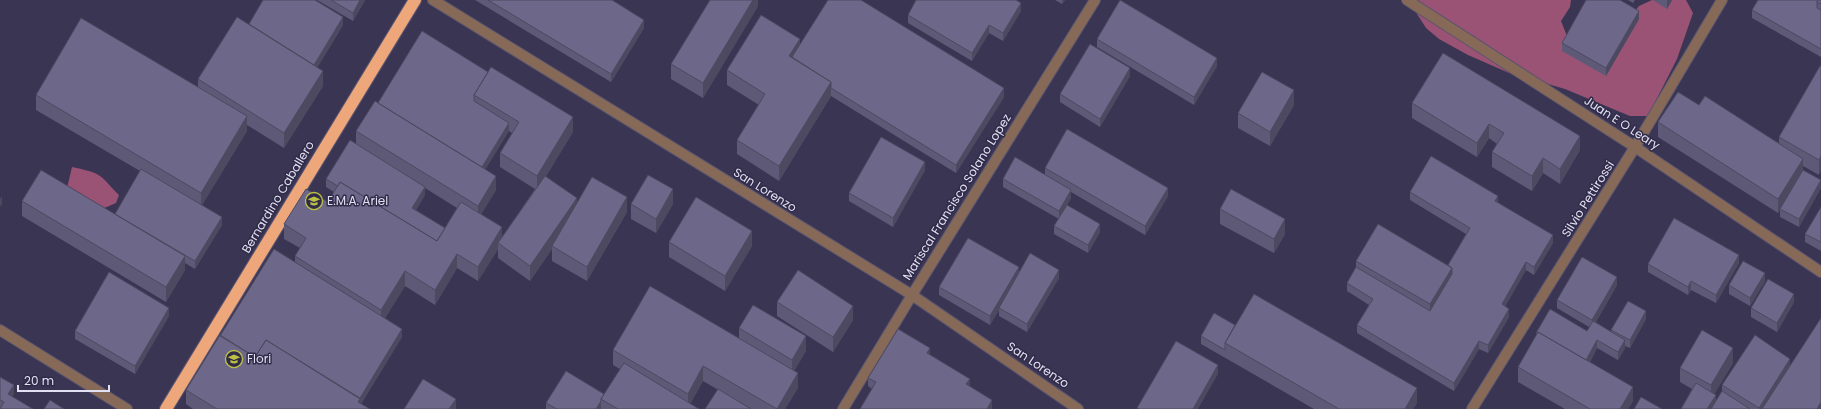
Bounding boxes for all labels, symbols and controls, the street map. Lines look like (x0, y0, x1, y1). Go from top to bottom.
street label: Juan E O Leary (1581, 92, 1664, 154)
street label: Mariscal Francisco Solano Lopez (898, 110, 1015, 283)
street label: Bernardino Caballero (237, 137, 318, 256)
street label: Silvio Pettirossi (1557, 157, 1618, 240)
street label: San Lorenzo (730, 163, 800, 216)
school or university icon: E.M.A. Ariel (304, 191, 324, 211)
place label: E.M.A. Ariel (327, 192, 388, 209)
street label: San Lorenzo (1004, 338, 1073, 392)
school or university icon: Flori (224, 349, 244, 369)
place label: Flori (247, 350, 271, 367)
scale bar (18, 367, 109, 393)
text: 20 m (24, 372, 54, 389)

